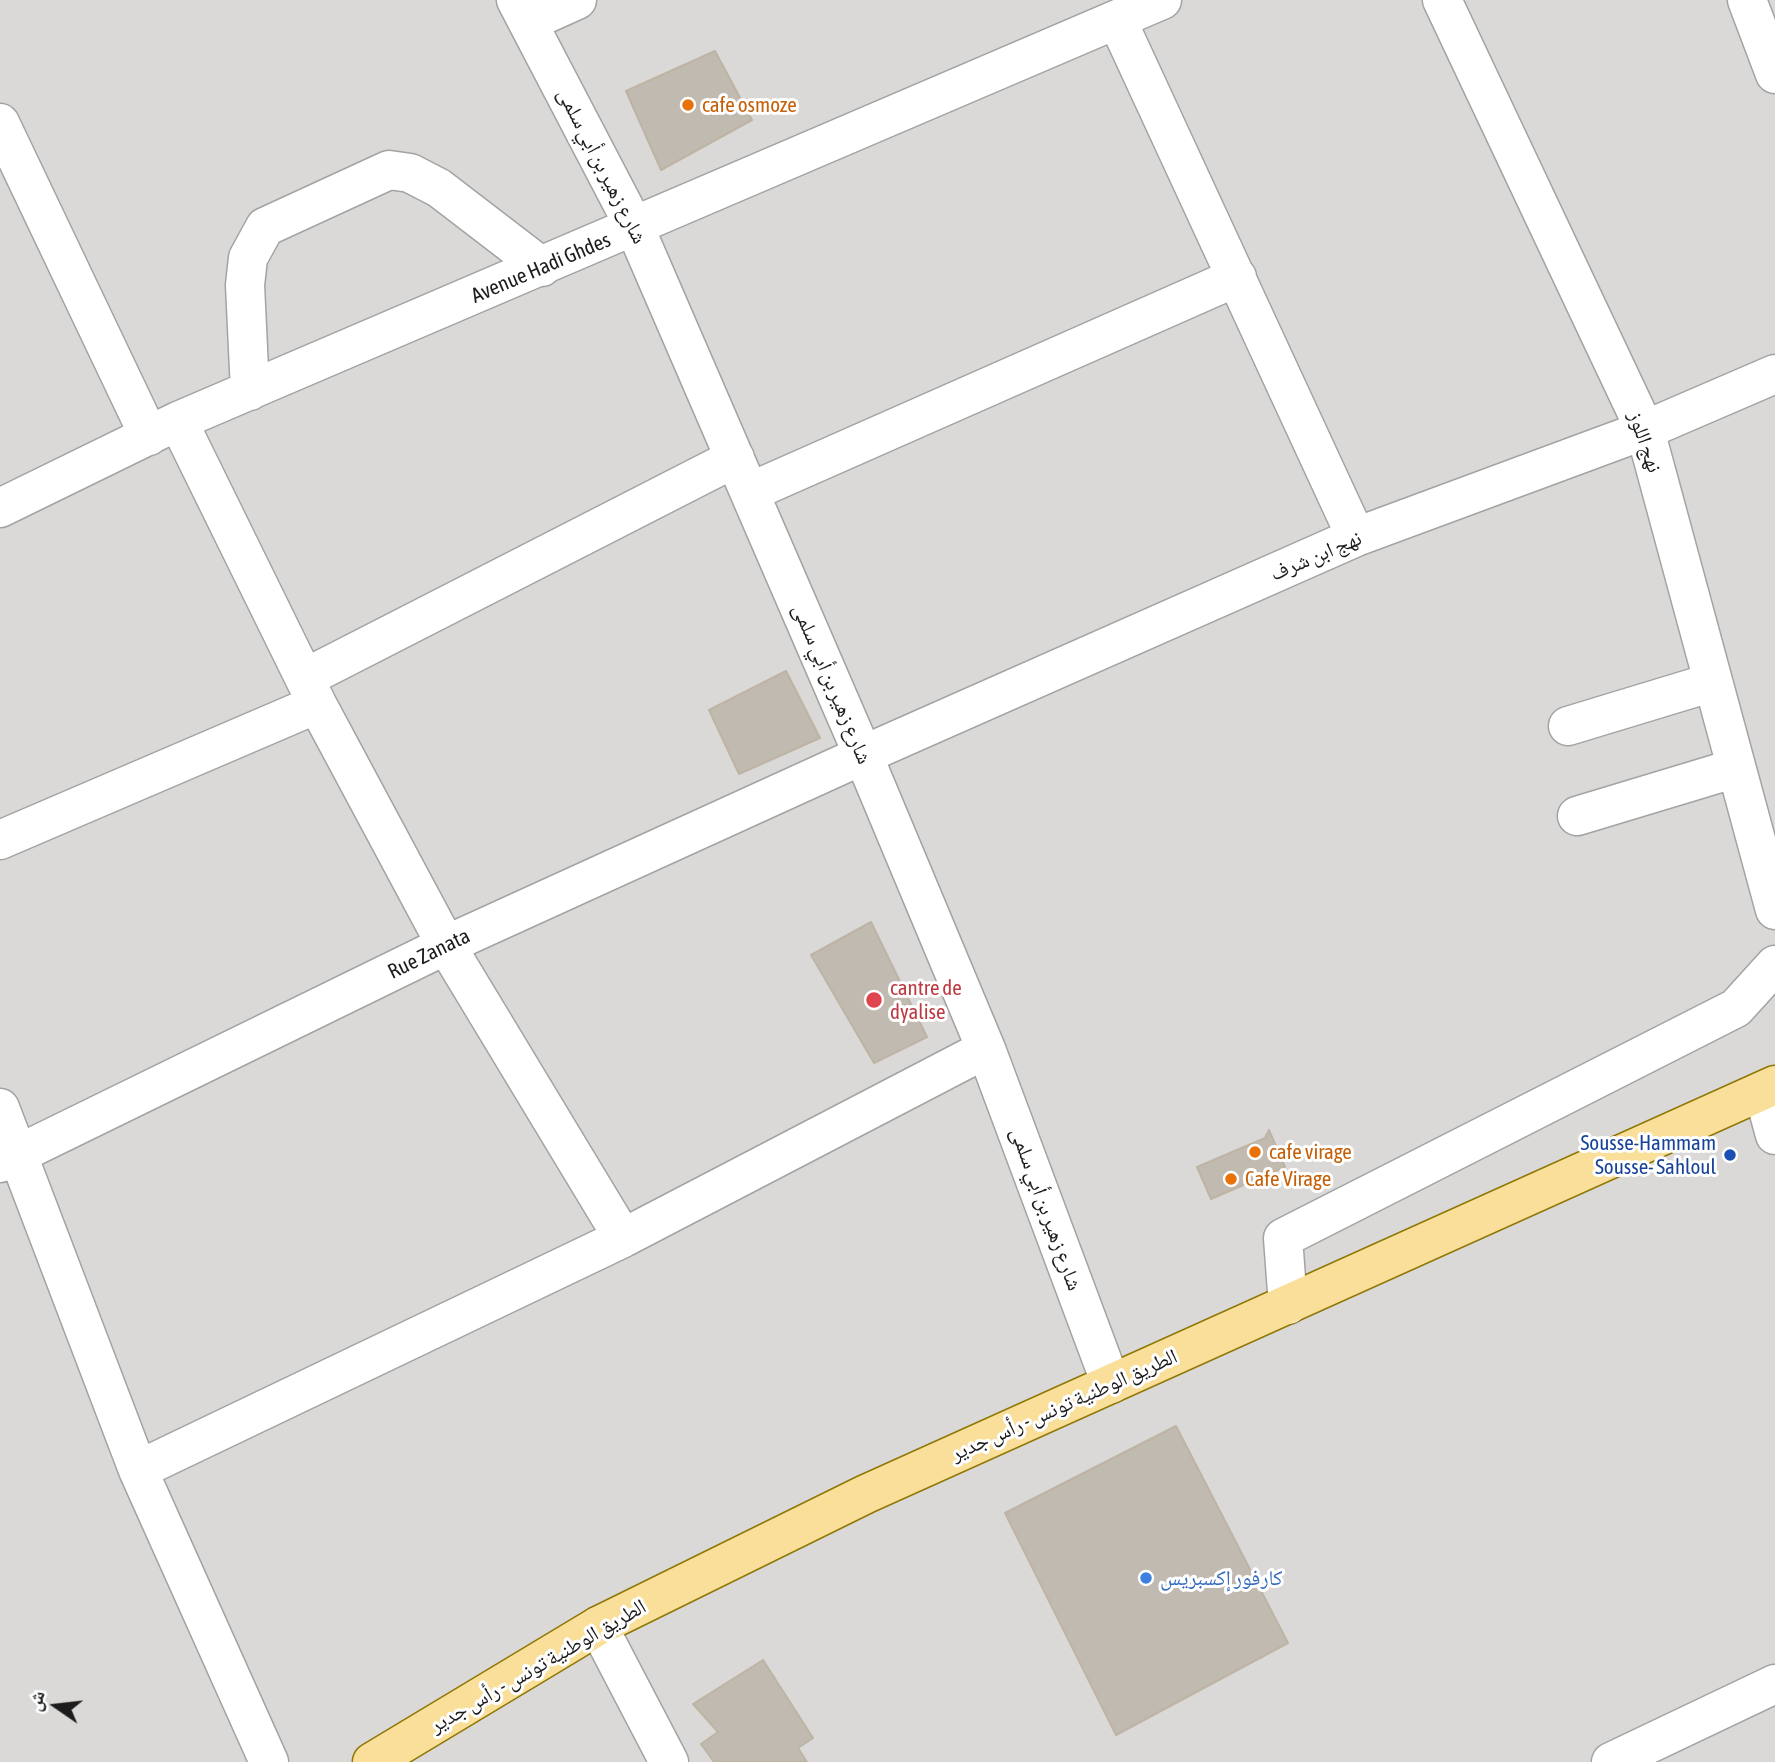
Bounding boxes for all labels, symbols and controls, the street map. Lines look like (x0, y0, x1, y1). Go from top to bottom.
street label: شارع زهير بن أبي سلمى (552, 84, 652, 248)
place label: cafe osmoze (702, 92, 797, 118)
marker: cafe osmoze (680, 97, 696, 113)
street label: Avenue Hadi Ghdes (468, 227, 614, 309)
street label: نهج اللوز (1623, 408, 1667, 476)
street label: نهج ابن شرف (1267, 526, 1365, 586)
street label: شارع زهير بن أبي سلمى (787, 600, 877, 768)
street label: Rue Zanata (384, 923, 474, 985)
place label: cantre de dyalise (890, 975, 962, 1025)
marker: cantre de dyalise (864, 990, 884, 1010)
street label: شارع زهير بن أبي سلمى (1005, 1124, 1087, 1294)
place label: Sousse-Hammam Sousse- Sahloul (1580, 1130, 1716, 1180)
place label: cafe virage (1269, 1139, 1352, 1165)
marker: cafe virage (1247, 1144, 1263, 1160)
marker: Sousse-Hammam Sousse- Sahloul (1722, 1147, 1738, 1163)
place label: Cafe Virage (1245, 1166, 1331, 1192)
marker: Cafe Virage (1223, 1171, 1239, 1187)
street label: الطريق الوطنية تونس - رأس جدير (947, 1344, 1181, 1466)
place label: كارفور إكسبريس (1160, 1565, 1283, 1591)
marker: كارفور إكسبريس (1138, 1570, 1154, 1586)
street label: الطريق الوطنية تونس - رأس جدير (425, 1594, 651, 1738)
north arrow (21, 1671, 91, 1741)
text: ش (23, 1688, 49, 1713)

